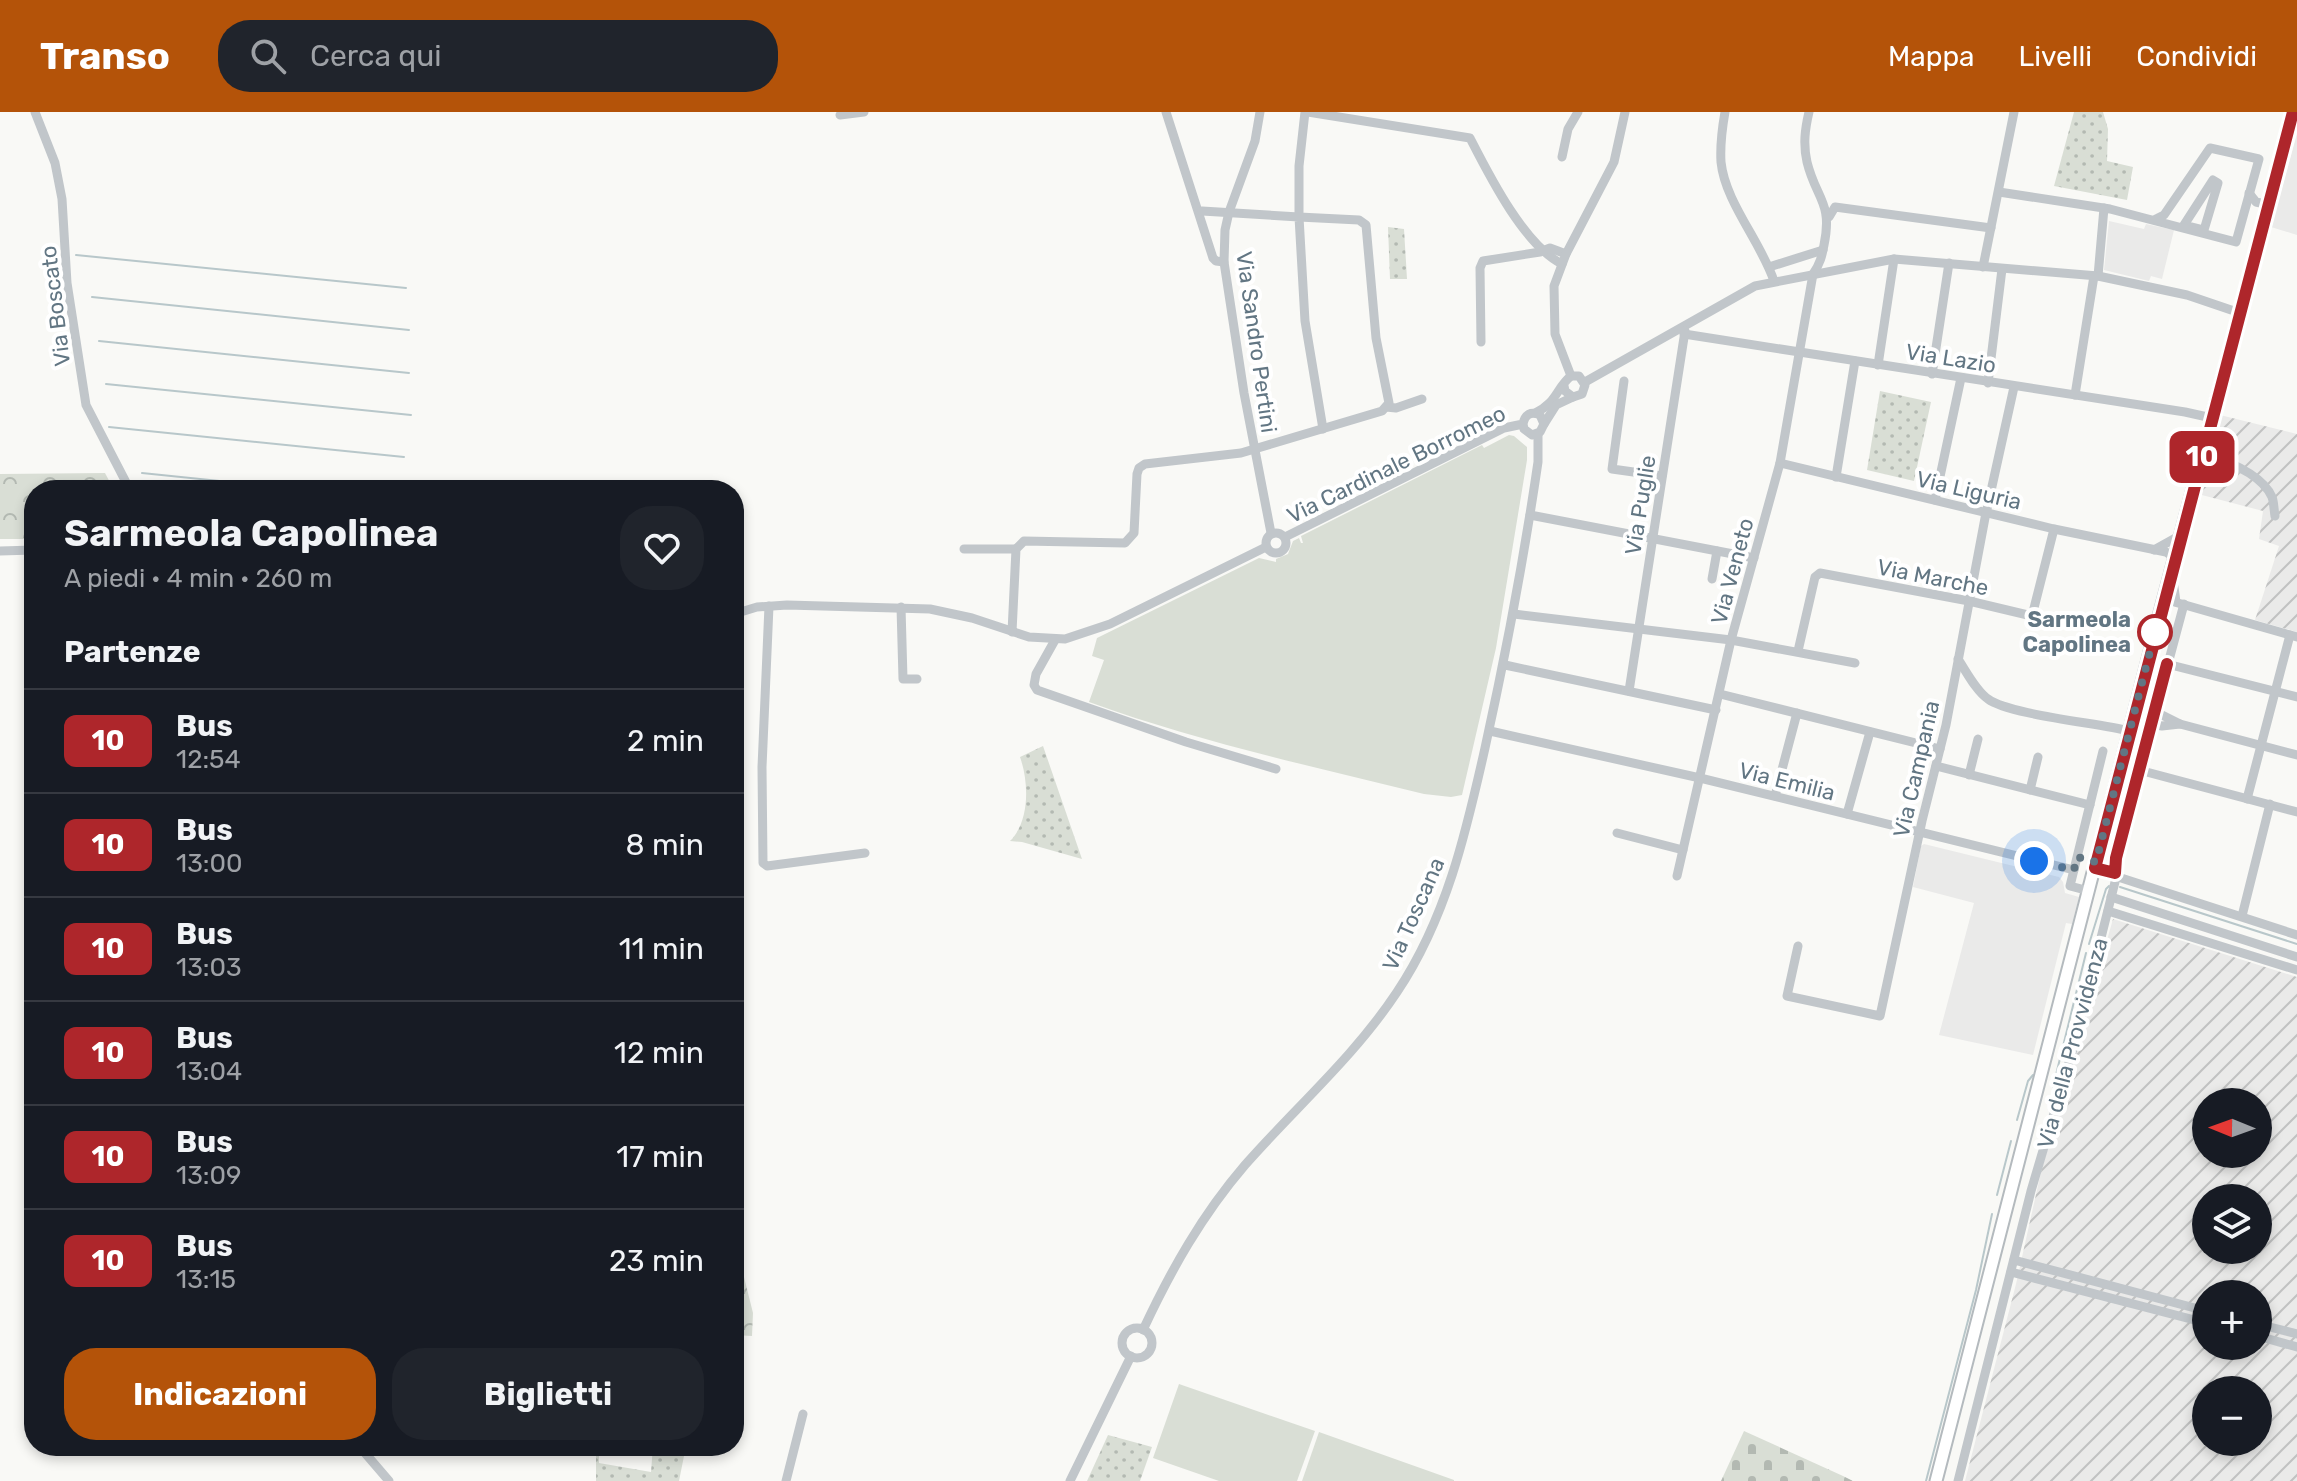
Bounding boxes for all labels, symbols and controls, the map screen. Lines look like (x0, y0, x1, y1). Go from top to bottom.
search box (218, 20, 778, 92)
text: Transo (40, 33, 170, 79)
icon: search (246, 34, 290, 78)
text: Cerca qui (310, 38, 442, 74)
text: Mappa (1888, 40, 1975, 73)
text: Livelli (2019, 40, 2092, 73)
text: Condividi (2136, 40, 2257, 73)
street label: Via Boscato (35, 244, 76, 368)
street label: Via Sandro Pertini (1230, 250, 1283, 434)
street label: Via Lazio (1904, 338, 1998, 379)
street label: Via Cardinale Borromeo (1282, 400, 1510, 529)
line badge: 10 (2166, 431, 2238, 483)
text: 10 (2186, 440, 2218, 473)
street label: Via Puglie (1619, 453, 1662, 557)
street label: Via Liguria (1914, 465, 2024, 516)
button: heart (620, 506, 704, 590)
text: Sarmeola Capolinea (64, 510, 438, 556)
street label: Via Veneto (1705, 515, 1760, 627)
street label: Via Marche (1875, 553, 1991, 602)
text: A piedi · 4 min · 260 m (64, 563, 332, 594)
place label: Sarmeola Capolinea (2022, 606, 2131, 658)
marker: Sarmeola Capolinea (2138, 615, 2172, 649)
text: Partenze (64, 634, 201, 670)
street label: Via Campania (1888, 698, 1945, 840)
text: Bus (176, 708, 233, 744)
text: 2 min (627, 723, 704, 759)
text: 10 (92, 724, 124, 757)
text: 12:54 (176, 744, 241, 775)
street label: Via Emilia (1736, 757, 1838, 806)
text: Bus (176, 812, 233, 848)
text: 8 min (625, 827, 704, 863)
text: 10 (92, 828, 124, 861)
your location (2014, 841, 2054, 881)
text: 13:00 (176, 848, 242, 879)
street label: Via Toscana (1377, 853, 1450, 975)
text: Bus (176, 916, 233, 952)
text: 11 min (619, 931, 704, 967)
text: 10 (92, 932, 124, 965)
street label: Via della Provvidenza (2031, 935, 2114, 1151)
text: 13:03 (176, 952, 242, 983)
text: Bus (176, 1020, 233, 1056)
text: 12 min (614, 1035, 704, 1071)
text: 10 (92, 1036, 124, 1069)
text: 13:04 (176, 1056, 242, 1087)
north arrow (2192, 1088, 2272, 1168)
map controls (2192, 1088, 2272, 1456)
text: Bus (176, 1124, 233, 1160)
text: 17 min (616, 1139, 704, 1175)
text: 10 (92, 1140, 124, 1173)
text: 13:09 (176, 1160, 241, 1191)
button: layers (2192, 1184, 2272, 1264)
text: Bus (176, 1228, 233, 1264)
text: 23 min (609, 1243, 704, 1279)
text: 10 (92, 1244, 124, 1277)
text: 13:15 (176, 1264, 236, 1295)
button: + (2192, 1280, 2272, 1360)
button: Indicazioni (64, 1348, 376, 1440)
button: Biglietti (392, 1348, 704, 1440)
button: − (2192, 1376, 2272, 1456)

